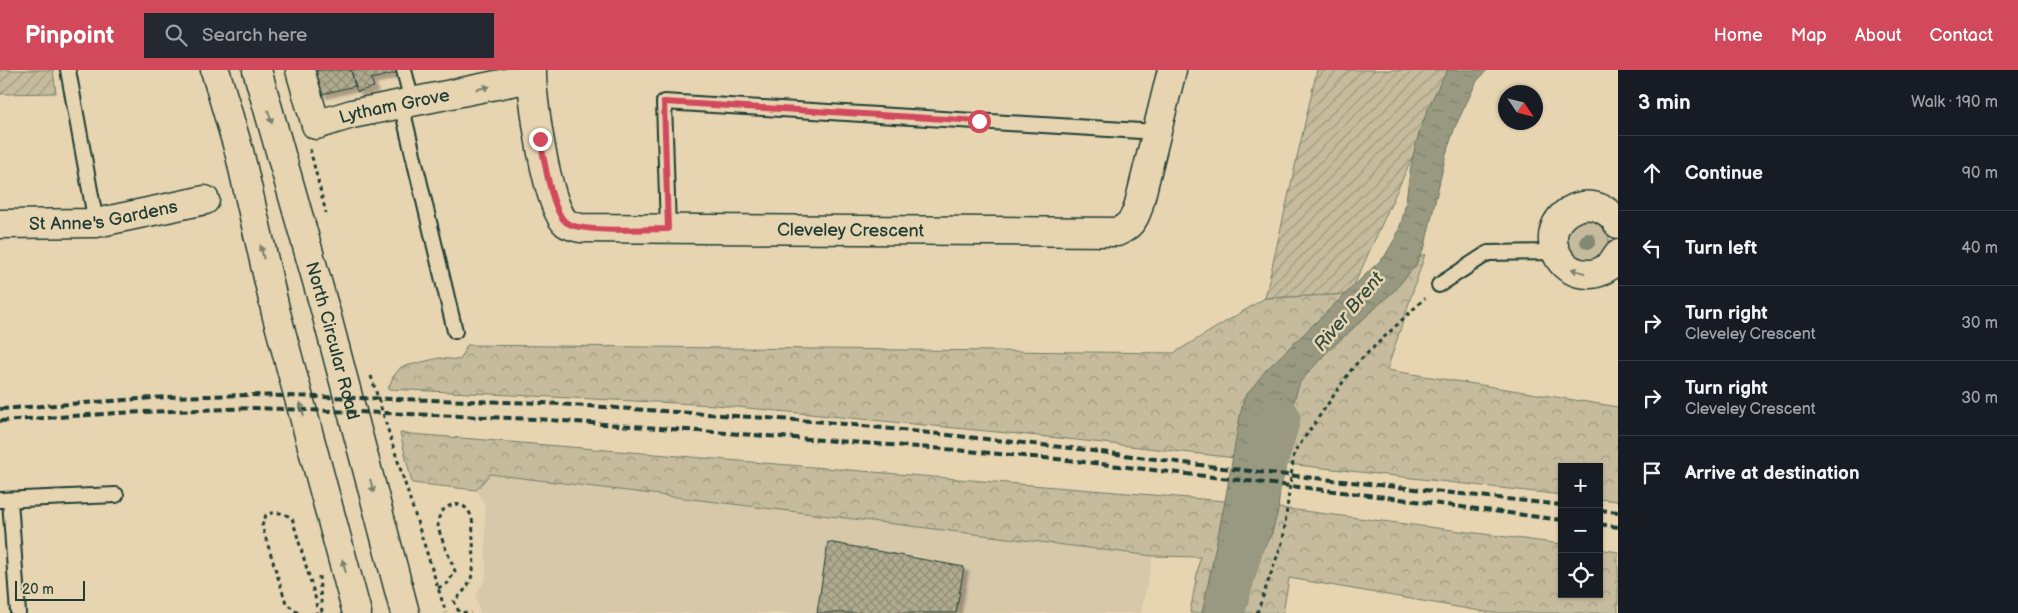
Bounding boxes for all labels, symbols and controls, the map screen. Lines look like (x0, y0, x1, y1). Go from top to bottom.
search box (144, 13, 494, 58)
text: Pinpoint (25, 21, 114, 50)
icon: search (162, 21, 190, 49)
text: Search here (202, 24, 307, 47)
text: Home (1714, 25, 1763, 46)
text: Map (1791, 25, 1827, 46)
text: About (1855, 25, 1902, 46)
text: Contact (1930, 25, 1993, 46)
one-way arrow (475, 83, 491, 91)
street label: Lytham Grove (337, 84, 452, 128)
north arrow (1498, 85, 1543, 130)
text: 3 min (1638, 90, 1691, 115)
text: Walk · 190 m (1911, 93, 1998, 112)
one-way arrow (267, 109, 275, 124)
route start (968, 110, 991, 133)
route end (529, 128, 552, 151)
icon: ahead (1638, 159, 1666, 187)
text: Continue (1685, 162, 1763, 185)
text: 90 m (1962, 164, 1998, 183)
street label: St Anne's Gardens (29, 196, 179, 234)
street label: Cleveley Crescent (777, 219, 925, 241)
icon: left (1638, 234, 1666, 262)
text: Turn left (1685, 237, 1757, 260)
text: 40 m (1961, 239, 1998, 258)
one-way arrow (258, 244, 266, 259)
street label: North Circular Road (301, 259, 364, 422)
water label: River Brent (1309, 267, 1389, 356)
one-way arrow (1570, 267, 1585, 275)
text: Turn right (1685, 302, 1768, 325)
icon: right (1638, 309, 1666, 337)
text: 30 m (1961, 314, 1998, 333)
text: Cleveley Crescent (1685, 325, 1816, 344)
text: Turn right (1685, 377, 1768, 400)
icon: right (1638, 384, 1666, 412)
text: 30 m (1961, 389, 1998, 408)
text: Cleveley Crescent (1685, 400, 1816, 419)
one-way arrow (298, 401, 306, 417)
icon: arrive (1638, 459, 1666, 487)
text: Arrive at destination (1685, 462, 1860, 485)
map controls (1558, 463, 1603, 598)
button: + (1558, 463, 1603, 508)
one-way arrow (368, 479, 376, 494)
button: − (1558, 508, 1603, 553)
button: locate (1558, 553, 1603, 598)
one-way arrow (340, 558, 348, 573)
scale bar (15, 578, 85, 601)
text: 20 m (22, 581, 54, 598)

